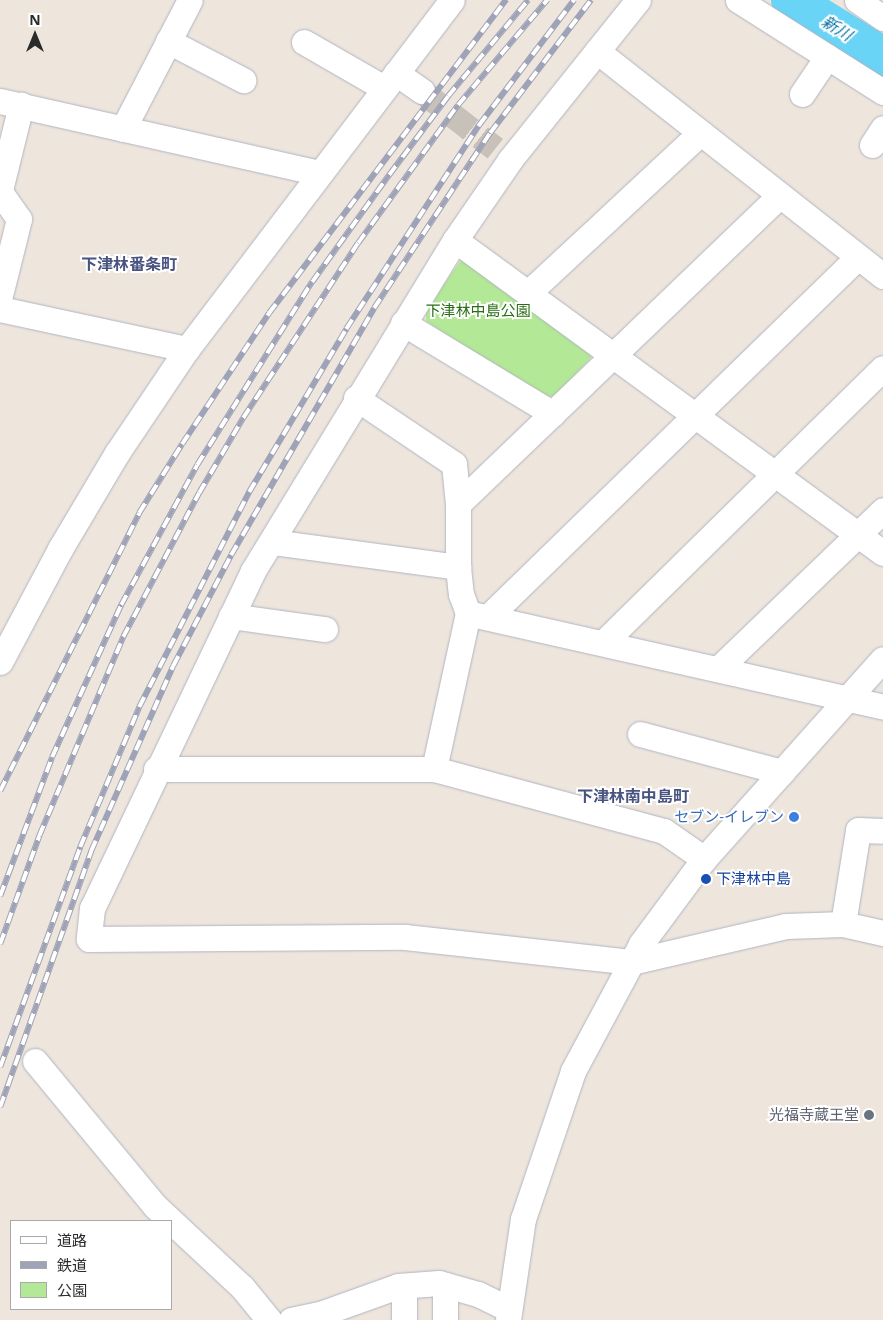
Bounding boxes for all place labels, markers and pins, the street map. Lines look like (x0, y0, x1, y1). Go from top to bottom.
place label: セブン-イレブン (674, 808, 784, 826)
marker: セブン-イレブン (788, 811, 800, 823)
place label: 下津林中島 (716, 870, 791, 888)
marker: 下津林中島 (700, 873, 712, 885)
place label: 光福寺蔵王堂 (769, 1106, 859, 1124)
marker: 光福寺蔵王堂 (863, 1109, 875, 1121)

